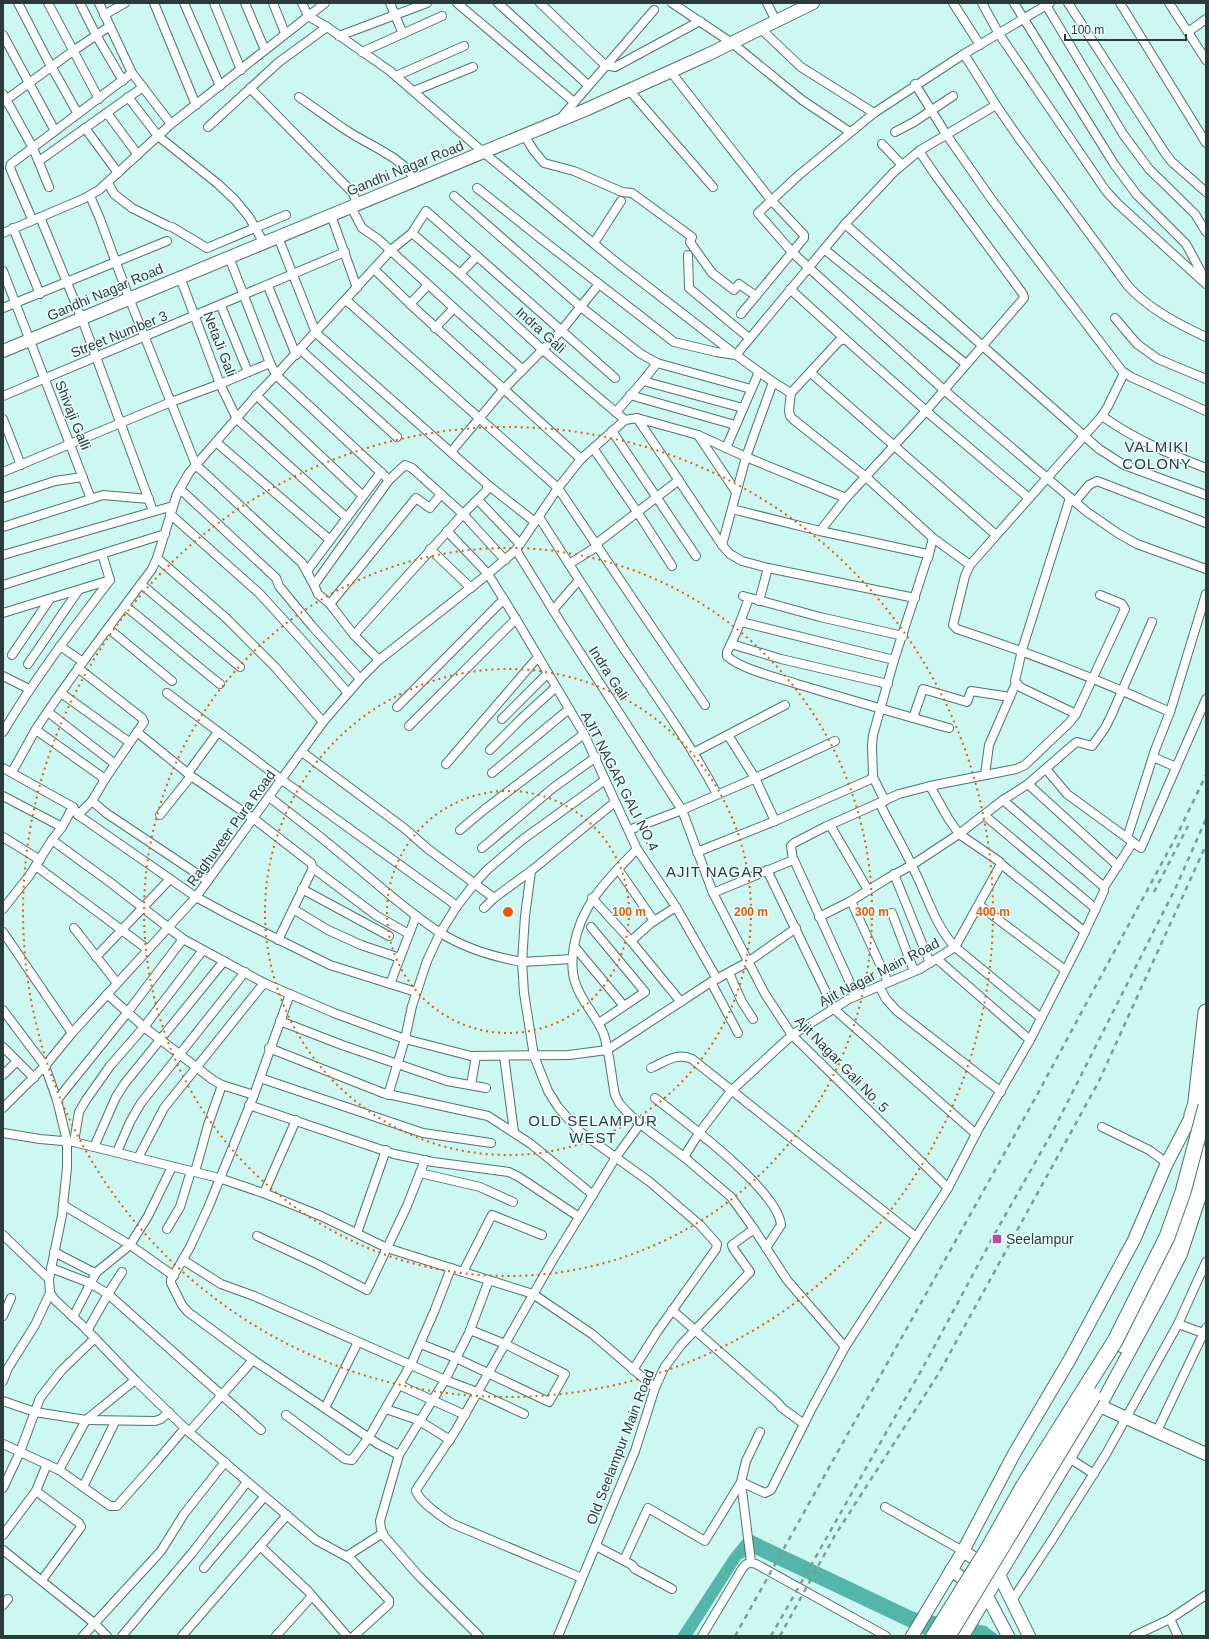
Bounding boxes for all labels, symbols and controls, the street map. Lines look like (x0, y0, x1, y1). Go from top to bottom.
scale bar (1065, 16, 1186, 42)
text: 100 m (1071, 23, 1104, 37)
street label: Gandhi Nagar Road (344, 137, 466, 199)
street label: Gandhi Nagar Road (45, 260, 165, 324)
street label: Indra Gali (513, 304, 569, 356)
street label: Street Number 3 (68, 307, 170, 361)
street label: NetaJi Gali (200, 309, 240, 379)
street label: Shivaji Galli (52, 378, 94, 452)
district label: VALMIKI COLONY (1122, 438, 1192, 472)
street label: Indra Gali (586, 643, 632, 703)
street label: AJIT NAGAR GALI NO.4 (578, 709, 662, 854)
street label: Raghuveer Pura Road (184, 767, 278, 889)
district label: AJIT NAGAR (666, 863, 764, 880)
centre of rings (501, 905, 515, 919)
text: 100 m (612, 905, 646, 919)
text: 200 m (734, 905, 768, 919)
text: 300 m (855, 905, 889, 919)
text: 400 m (976, 905, 1010, 919)
street label: Ajit Nagar Main Road (816, 935, 942, 1009)
street label: Ajit Nagar Gali No. 5 (792, 1013, 892, 1116)
district label: OLD SELAMPUR WEST (528, 1112, 658, 1146)
place label: Seelampur (1006, 1231, 1074, 1247)
marker: Seelampur (991, 1233, 1003, 1245)
street label: Old Seelampur Main Road (583, 1367, 657, 1527)

